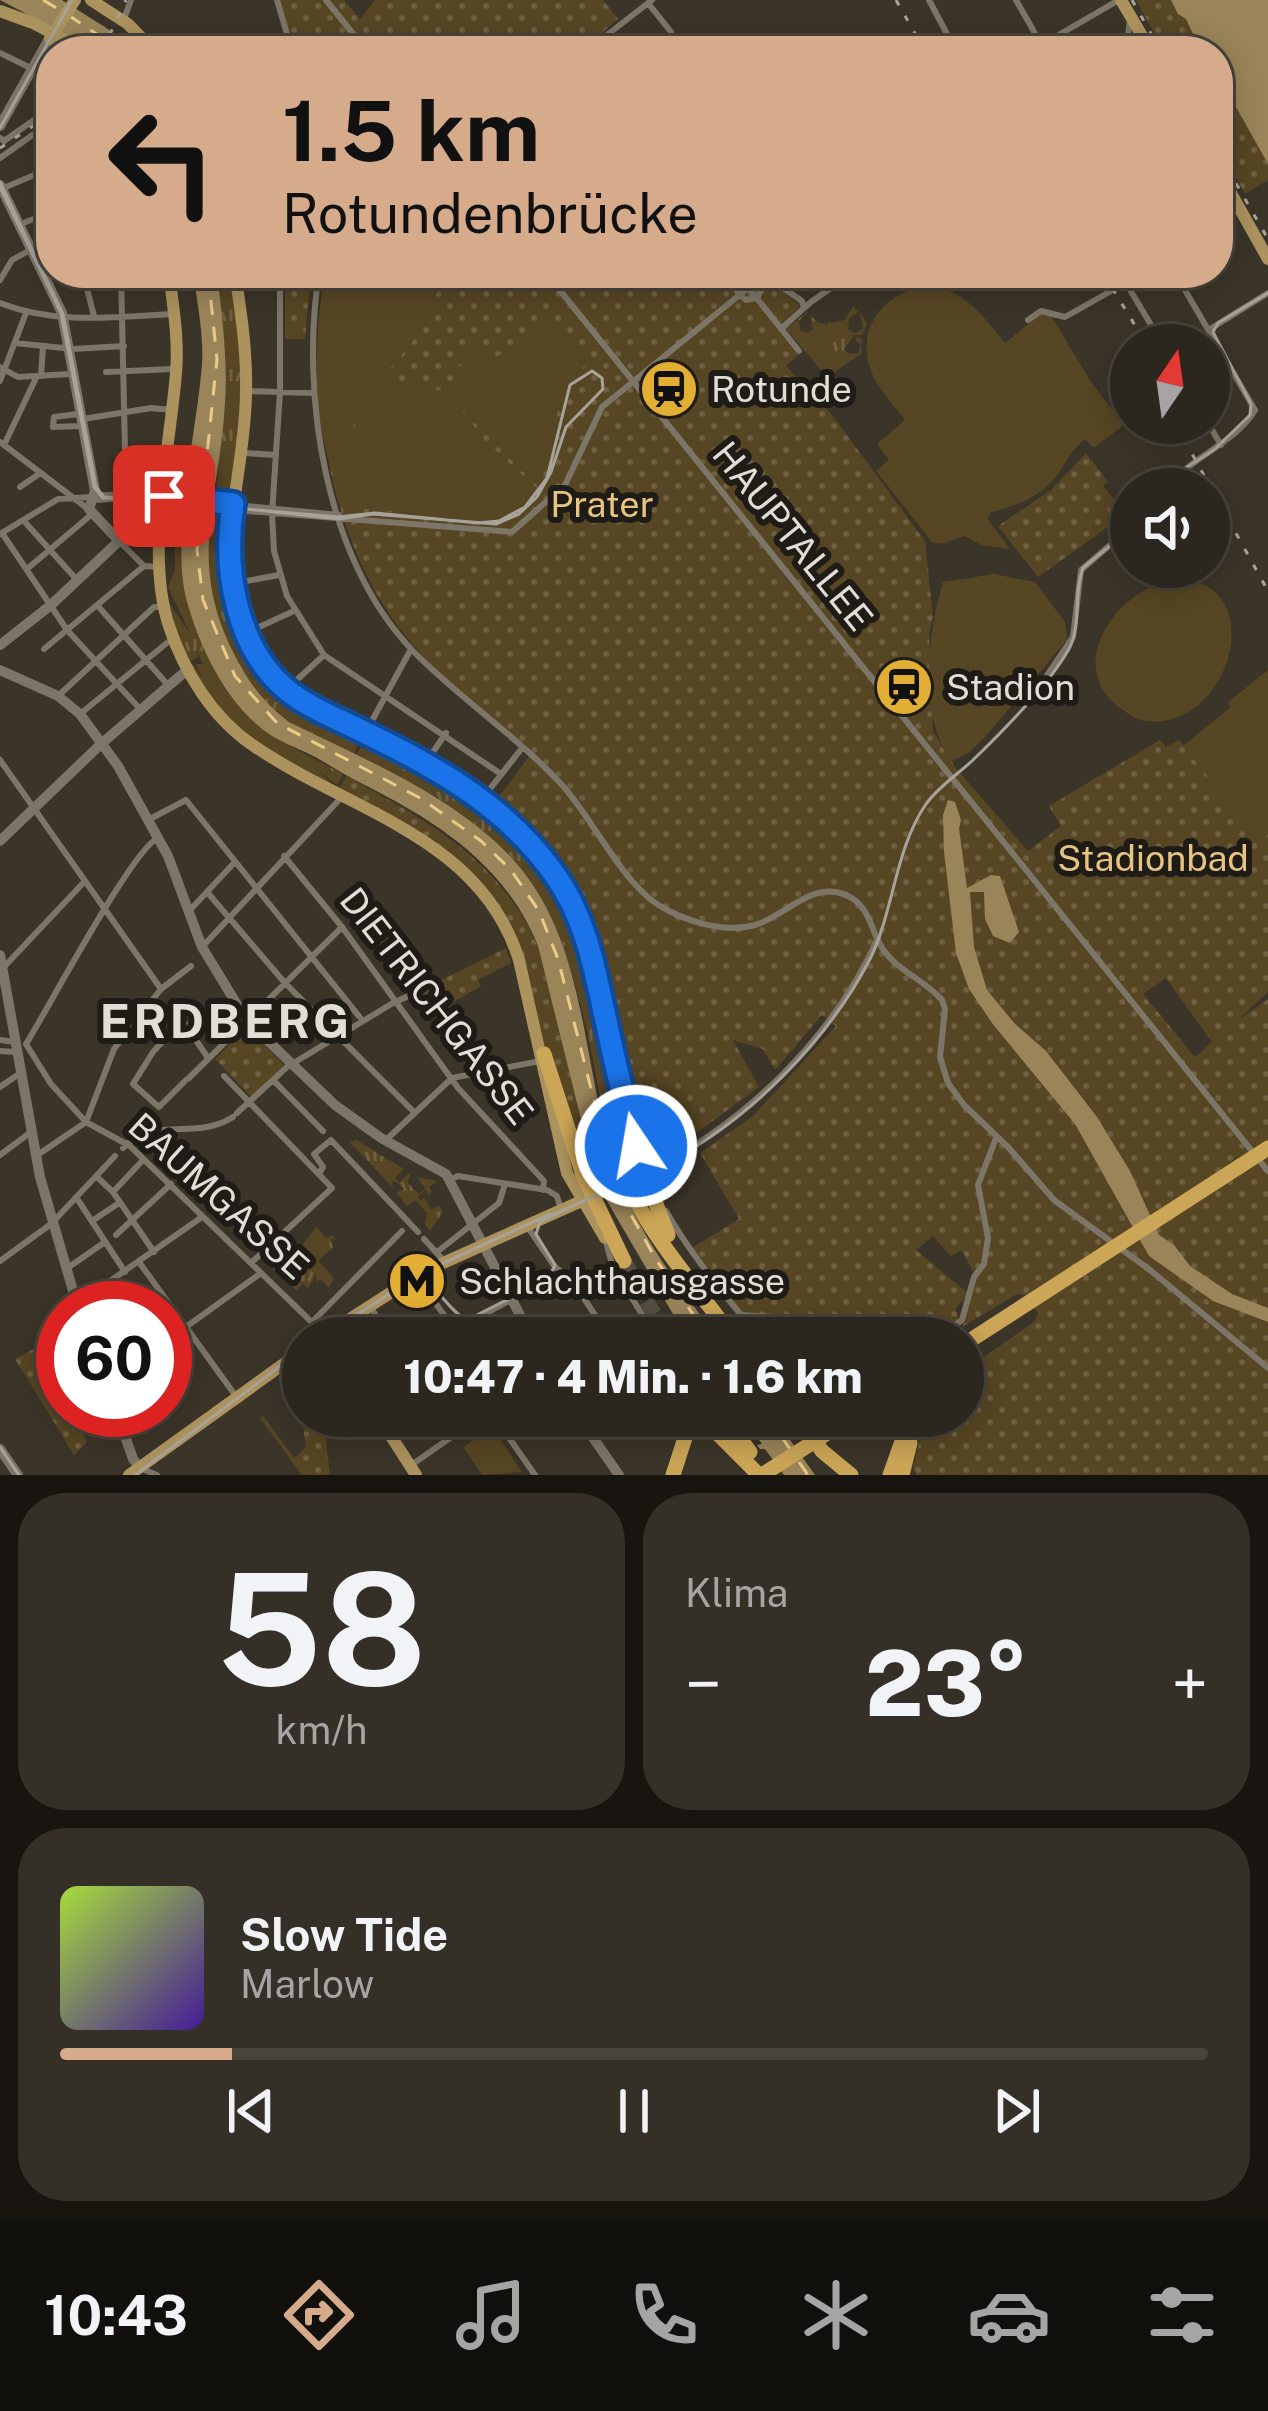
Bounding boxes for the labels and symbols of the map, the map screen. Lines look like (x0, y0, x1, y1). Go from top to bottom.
north arrow (1110, 324, 1230, 444)
station icon: Rotunde (638, 358, 700, 420)
place label: Rotunde (711, 368, 852, 410)
street label: HAUPTALLEE (704, 433, 882, 639)
pin (113, 445, 215, 547)
park label: Prater (550, 483, 654, 525)
station icon: Stadion (873, 656, 935, 718)
place label: Stadion (946, 666, 1075, 708)
park label: Stadionbad (1057, 837, 1249, 879)
street label: DIETRICHGASSE (332, 879, 542, 1133)
district label: ERDBERG (100, 992, 352, 1049)
position arrow (573, 1083, 699, 1209)
street label: BAUMGASSE (120, 1104, 318, 1288)
metro station icon: Schlachthausgasse (386, 1250, 448, 1312)
place label: Schlachthausgasse (459, 1260, 785, 1302)
speed limit sign: 60 (36, 1281, 192, 1437)

